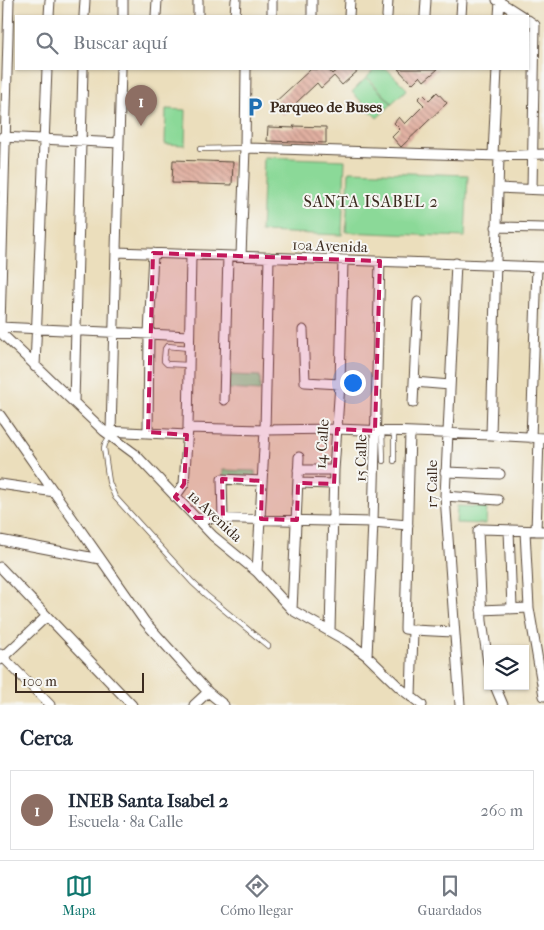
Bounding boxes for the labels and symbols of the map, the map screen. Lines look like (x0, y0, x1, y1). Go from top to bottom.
pin: 1 (125, 85, 157, 126)
parking icon: Parqueo de Buses (244, 96, 266, 118)
place label: Parqueo de Buses (270, 98, 383, 116)
district label: SANTA ISABEL 2 (303, 192, 439, 211)
street label: 10a Avenida (292, 236, 369, 256)
your location (340, 370, 366, 396)
street label: 14 Calle (311, 418, 333, 470)
street label: 15 Calle (352, 433, 370, 482)
street label: 17 Calle (423, 459, 441, 508)
street label: 1a Avenida (184, 486, 247, 546)
scale bar (15, 670, 144, 693)

